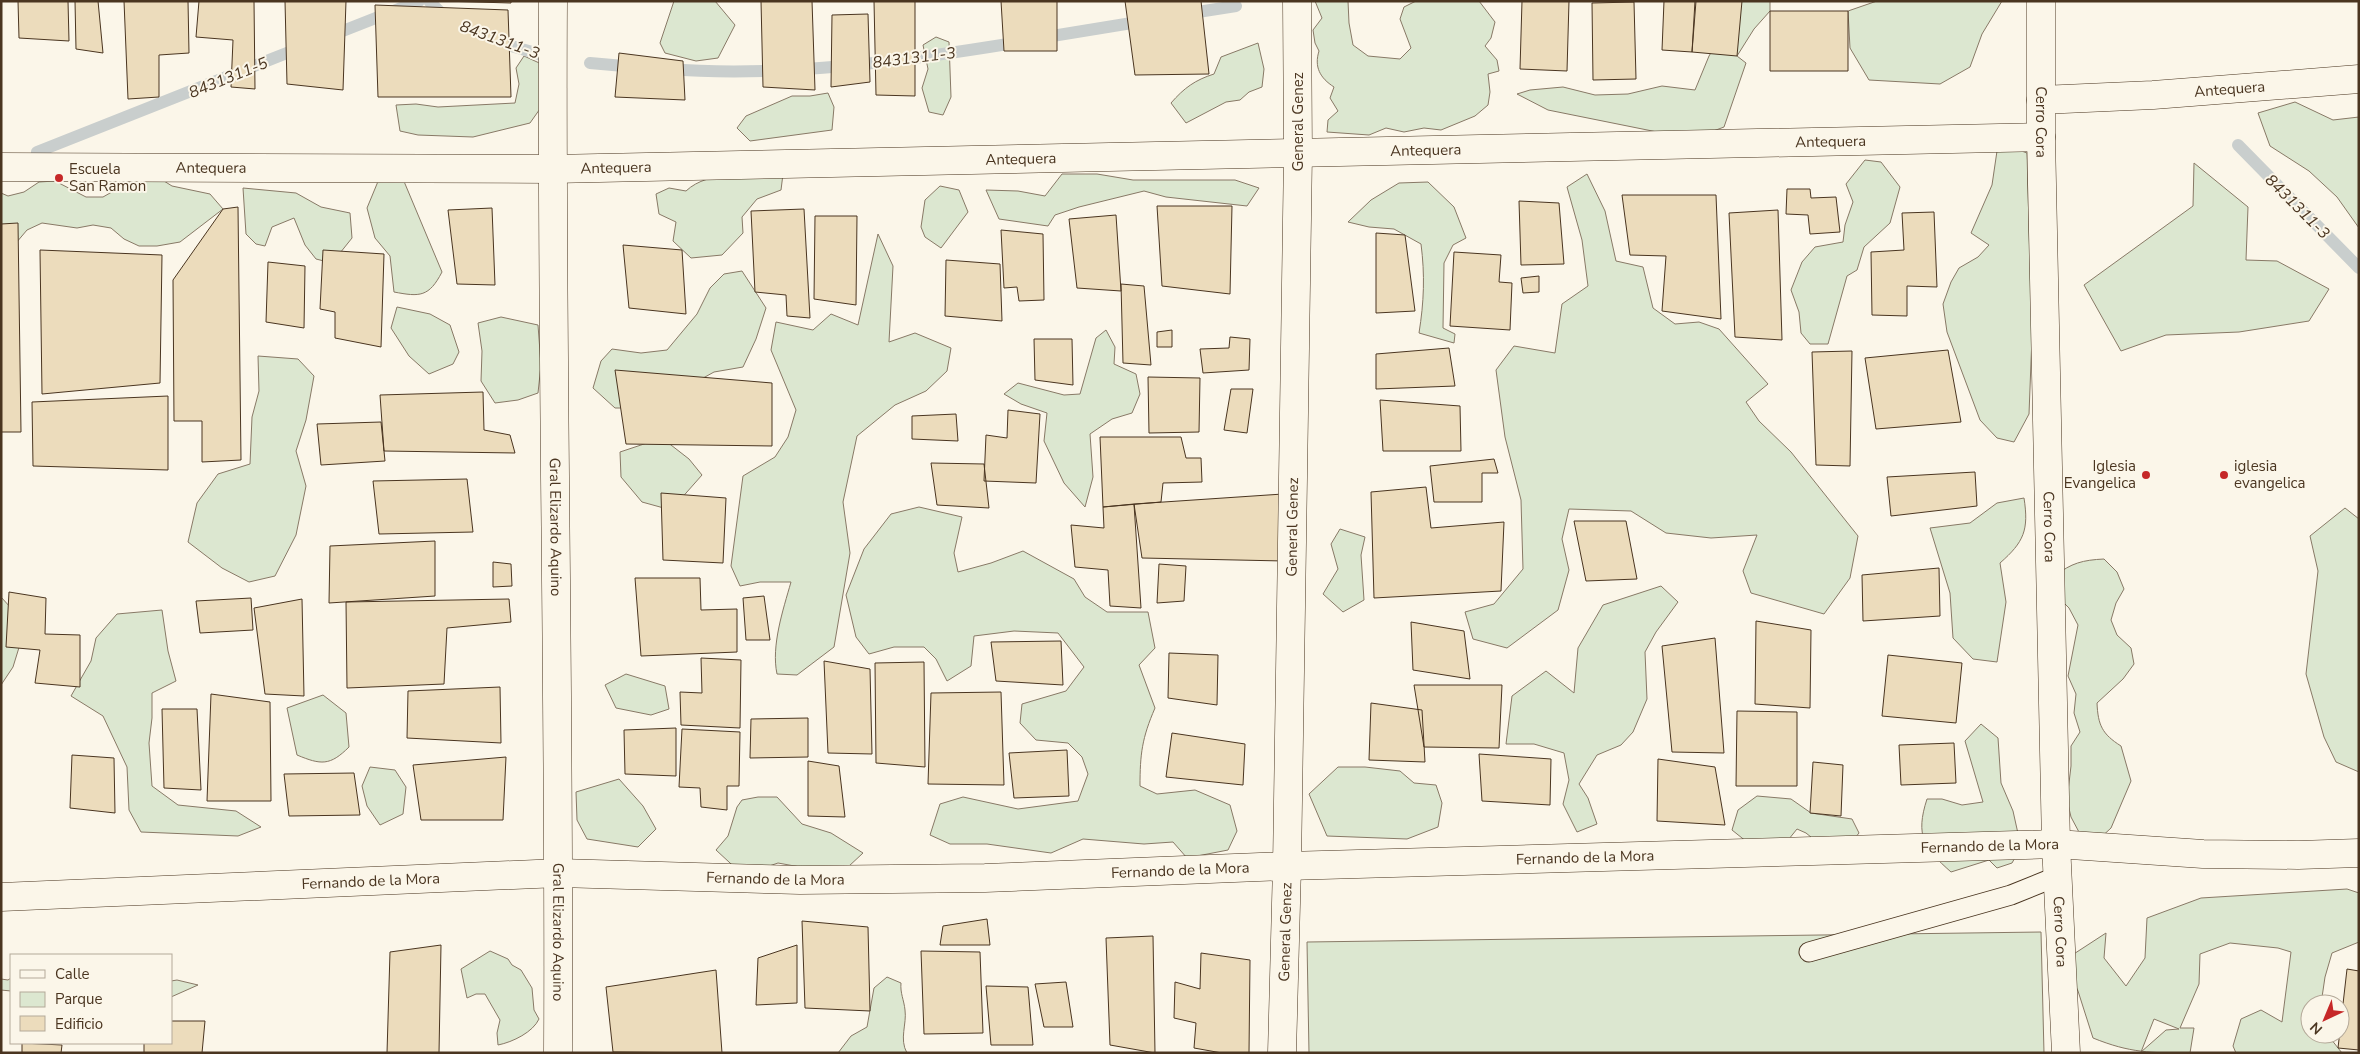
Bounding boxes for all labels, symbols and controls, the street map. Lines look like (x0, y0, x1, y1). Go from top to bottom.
water label: 8431311-3 (457, 15, 543, 65)
water label: 8431311-3 (871, 42, 957, 74)
water label: 8431311-5 (186, 52, 272, 104)
street label: General Genez (1288, 72, 1308, 172)
street label: Antequera (2193, 76, 2266, 102)
street label: Cerro Cora (2031, 86, 2051, 158)
street label: Antequera (1795, 131, 1866, 152)
street label: Antequera (1390, 139, 1462, 161)
street label: Antequera (985, 148, 1057, 170)
street label: Antequera (580, 157, 652, 178)
street label: Antequera (175, 158, 247, 178)
place label: Escuela San Ramon (69, 159, 146, 196)
water label: 8431311-3 (2260, 169, 2335, 244)
marker: Escuela San Ramon (53, 172, 65, 184)
place label: Iglesia Evangelica (2064, 456, 2136, 493)
place label: iglesia evangelica (2234, 456, 2305, 493)
street label: Gral Elizardo Aquino (545, 458, 566, 596)
marker: Iglesia Evangelica (2140, 469, 2152, 481)
marker: iglesia evangelica (2218, 469, 2230, 481)
street label: General Genez (1281, 477, 1303, 577)
street label: Cerro Cora (2039, 491, 2060, 563)
street label: Fernando de la Mora (1920, 834, 2059, 858)
street label: Fernando de la Mora (1515, 845, 1655, 869)
street label: Fernando de la Mora (1111, 858, 1250, 883)
street label: Gral Elizardo Aquino (548, 863, 568, 1001)
street label: Fernando de la Mora (706, 867, 845, 890)
street label: Fernando de la Mora (301, 868, 440, 894)
street label: General Genez (1274, 882, 1297, 982)
street label: Cerro Cora (2048, 896, 2072, 968)
legend (10, 954, 172, 1044)
text: Calle (55, 964, 90, 984)
text: Parque (55, 989, 103, 1009)
north arrow (2300, 994, 2350, 1044)
text: Edificio (55, 1014, 103, 1034)
text: N (2306, 1018, 2327, 1038)

